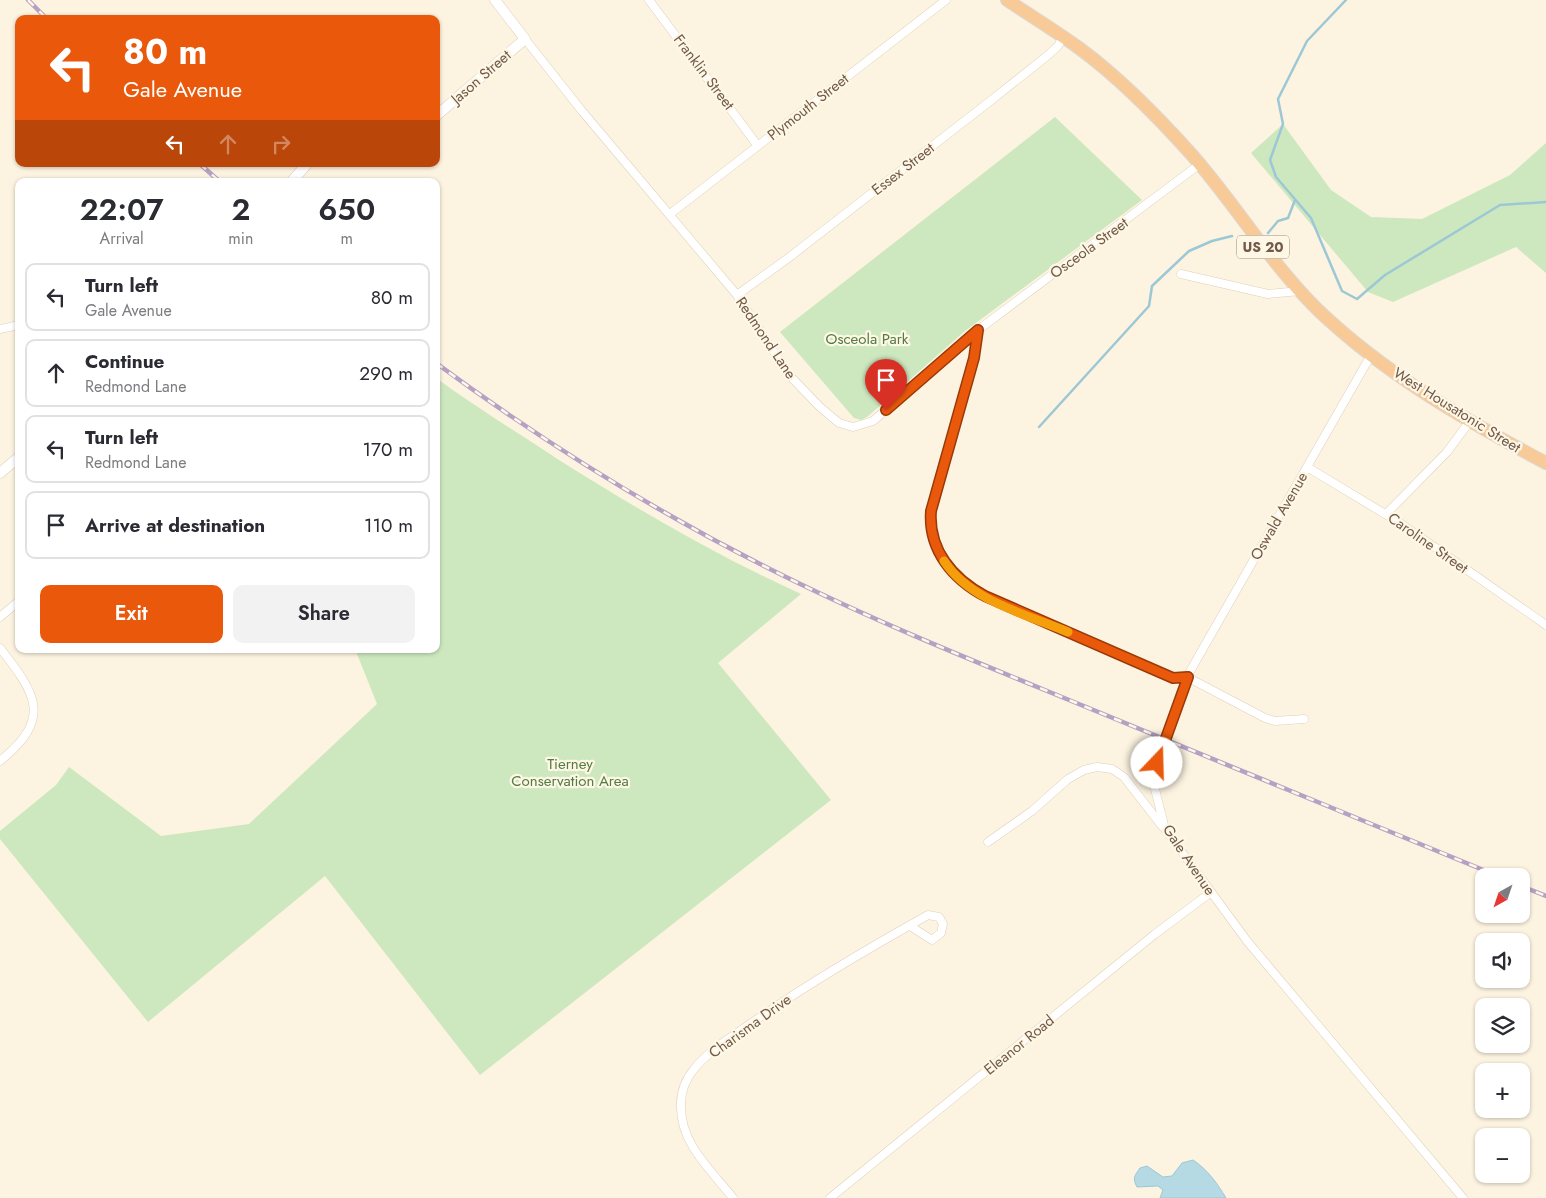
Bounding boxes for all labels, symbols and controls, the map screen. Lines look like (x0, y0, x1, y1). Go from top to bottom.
text: 80 m (123, 27, 207, 77)
street label: Franklin Street (668, 30, 740, 115)
icon: left (40, 35, 105, 100)
street label: Jason Street (445, 44, 516, 111)
street label: Plymouth Street (763, 68, 854, 146)
text: Gale Avenue (123, 73, 242, 105)
icon: left (161, 130, 189, 158)
icon: ahead (214, 130, 242, 158)
icon: right (267, 130, 295, 158)
street label: Essex Street (867, 137, 939, 201)
text: 22:07 (80, 188, 164, 231)
text: 2 (231, 188, 250, 231)
text: 650 (318, 188, 375, 231)
street label: Osceola Street (1045, 212, 1133, 284)
text: Arrival (100, 227, 144, 250)
text: min (228, 227, 253, 250)
text: m (340, 227, 353, 250)
road number: US 20 (1237, 236, 1289, 258)
text: Turn left (85, 272, 158, 299)
icon: left (42, 283, 70, 311)
text: 80 m (371, 284, 413, 311)
street label: Redmond Lane (730, 292, 802, 384)
text: Gale Avenue (85, 299, 172, 322)
park label: Osceola Park (826, 328, 909, 350)
text: Continue (85, 348, 164, 375)
icon: ahead (42, 359, 70, 387)
pin (865, 359, 907, 410)
text: 290 m (359, 360, 413, 387)
street label: West Housatonic Street (1389, 362, 1525, 458)
icon: arrive (872, 366, 900, 394)
text: Redmond Lane (85, 375, 186, 398)
text: Turn left (85, 424, 158, 451)
icon: left (42, 435, 70, 463)
text: 170 m (363, 436, 413, 463)
text: Redmond Lane (85, 451, 186, 474)
street label: Oswald Avenue (1245, 468, 1313, 564)
street label: Caroline Street (1383, 507, 1473, 579)
icon: arrive (42, 511, 70, 539)
text: Arrive at destination (85, 512, 265, 539)
text: 110 m (364, 512, 413, 539)
button: Exit (40, 585, 223, 643)
button: Share (233, 585, 415, 643)
position arrow (1130, 736, 1182, 788)
park label: Tierney Conservation Area (511, 753, 629, 792)
street label: Gale Avenue (1157, 820, 1221, 900)
north arrow (1475, 868, 1530, 922)
map controls (1475, 868, 1530, 1183)
button: sound (1475, 933, 1530, 988)
street label: Charisma Drive (704, 988, 796, 1063)
button: layers (1475, 998, 1530, 1053)
street label: Eleanor Road (979, 1010, 1059, 1080)
button: + (1475, 1063, 1530, 1118)
button: − (1475, 1128, 1530, 1183)

